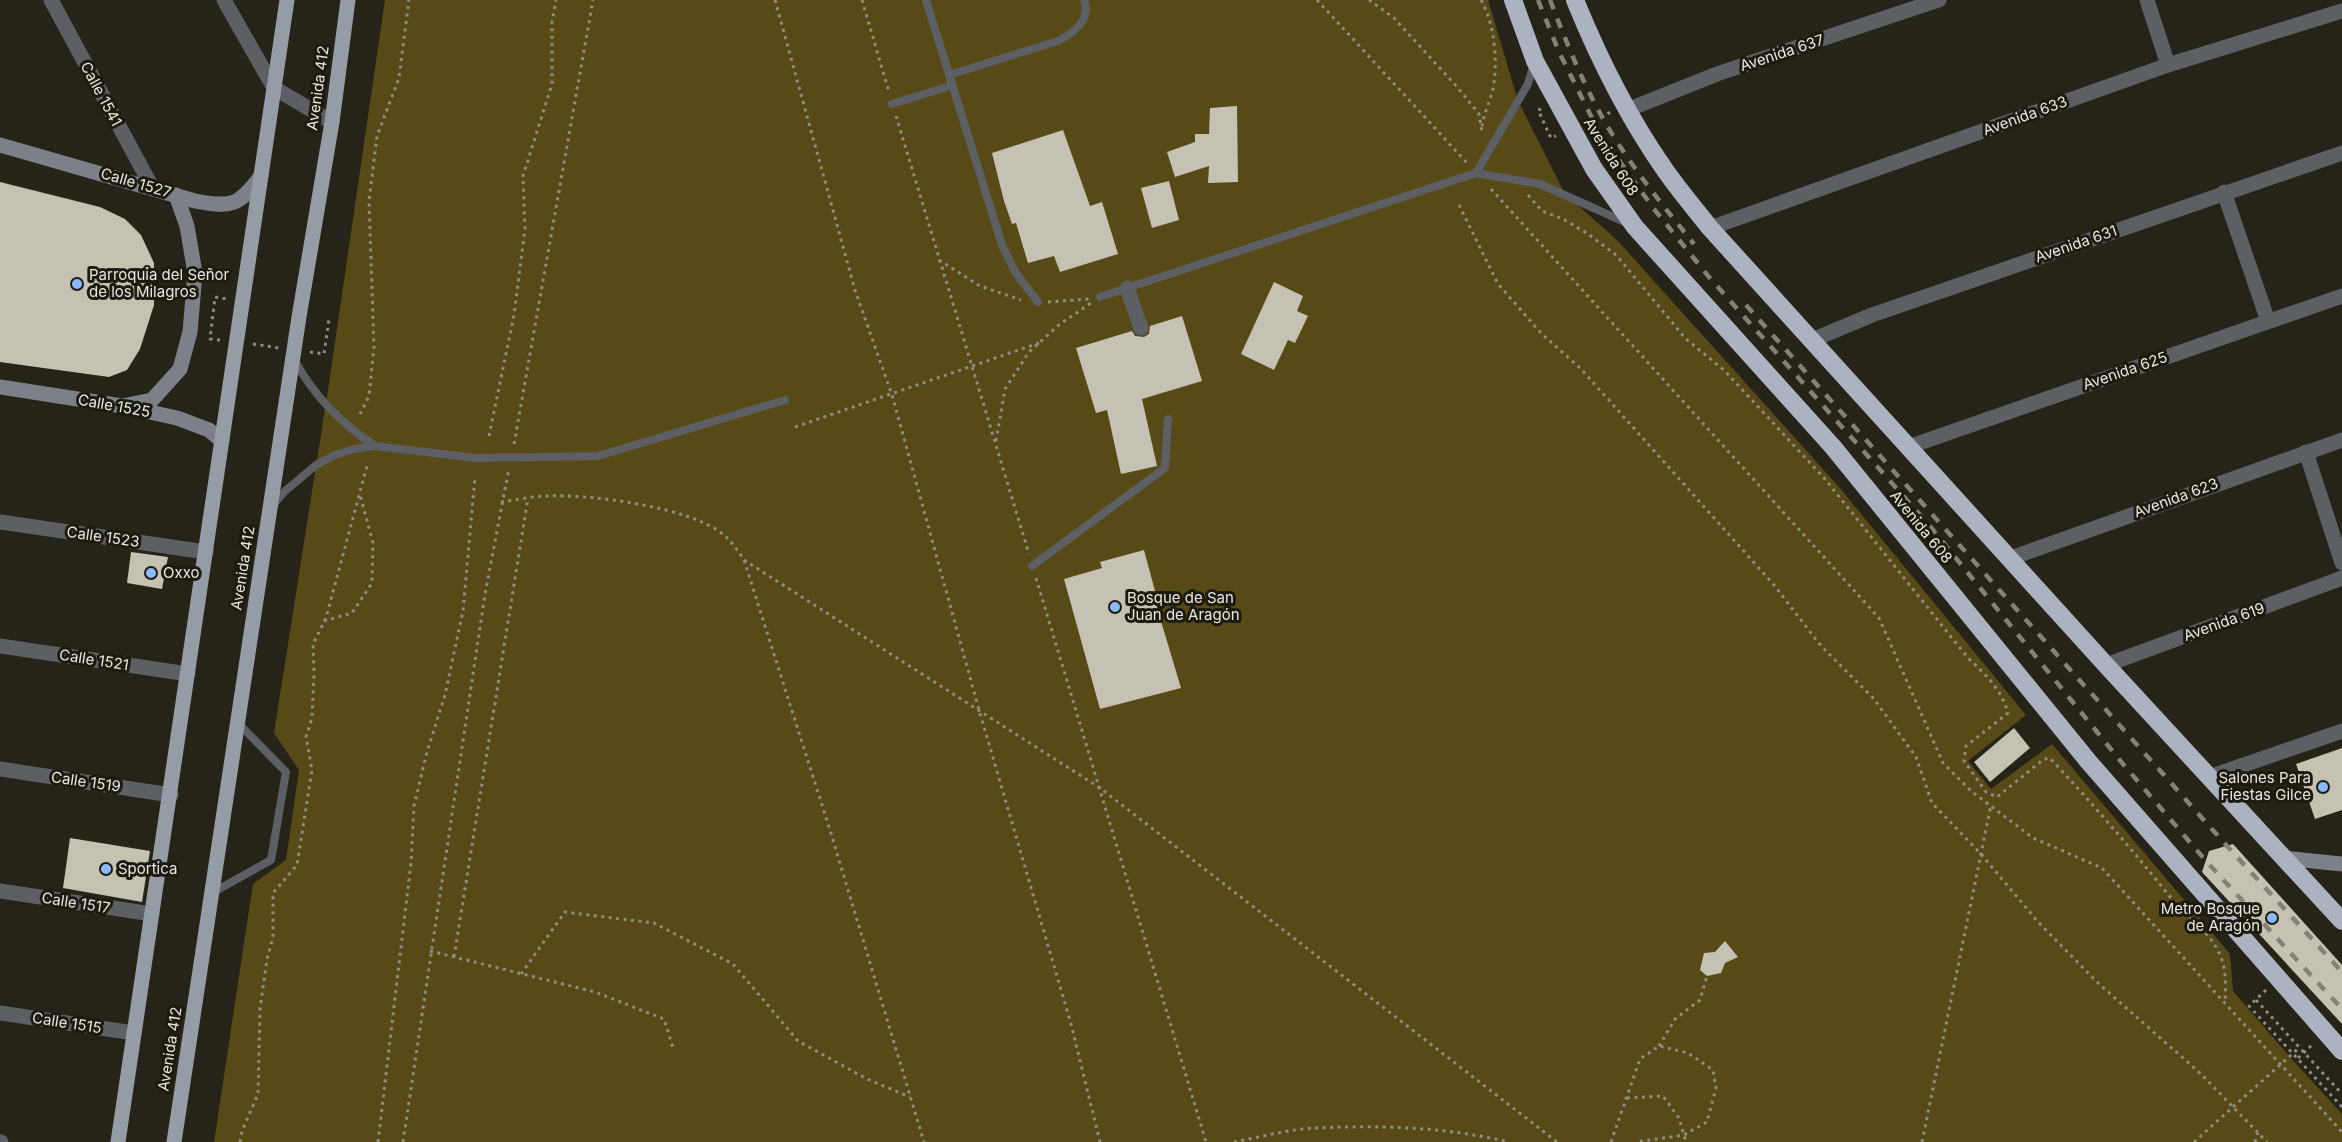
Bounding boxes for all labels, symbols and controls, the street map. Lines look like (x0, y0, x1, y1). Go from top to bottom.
street label: Avenida 637 (1737, 30, 1826, 75)
street label: Avenida 412 (302, 44, 333, 131)
street label: Calle 1541 (77, 58, 126, 129)
street label: Avenida 633 (1980, 91, 2070, 140)
street label: Avenida 608 (1580, 114, 1643, 199)
street label: Calle 1527 (99, 163, 174, 202)
street label: Avenida 631 (2032, 221, 2119, 266)
place label: Parroquia del Señor de los Milagros (89, 265, 230, 301)
marker: Parroquia del Señor de los Milagros (70, 277, 84, 291)
street label: Avenida 625 (2080, 347, 2170, 394)
street label: Calle 1525 (76, 390, 152, 421)
street label: Avenida 623 (2131, 474, 2221, 522)
street label: Avenida 608 (1886, 486, 1957, 567)
street label: Calle 1523 (65, 522, 141, 551)
street label: Avenida 412 (226, 524, 259, 611)
place label: Oxxo (163, 563, 200, 582)
marker: Oxxo (144, 566, 158, 580)
place label: Bosque de San Juan de Aragón (1127, 588, 1240, 624)
street label: Avenida 619 (2181, 598, 2267, 645)
marker: Bosque de San Juan de Aragón (1108, 600, 1122, 614)
street label: Calle 1521 (58, 645, 130, 674)
street label: Calle 1519 (50, 767, 122, 796)
place label: Salones Para Fiestas Gilce (2219, 768, 2311, 804)
marker: Salones Para Fiestas Gilce (2316, 780, 2330, 794)
place label: Sportica (118, 859, 177, 878)
marker: Sportica (99, 862, 113, 876)
street label: Calle 1517 (40, 888, 112, 917)
place label: Metro Bosque de Aragón (2161, 899, 2260, 935)
marker: Metro Bosque de Aragón (2265, 911, 2279, 925)
street label: Avenida 412 (153, 1005, 186, 1092)
street label: Calle 1515 (31, 1008, 103, 1037)

